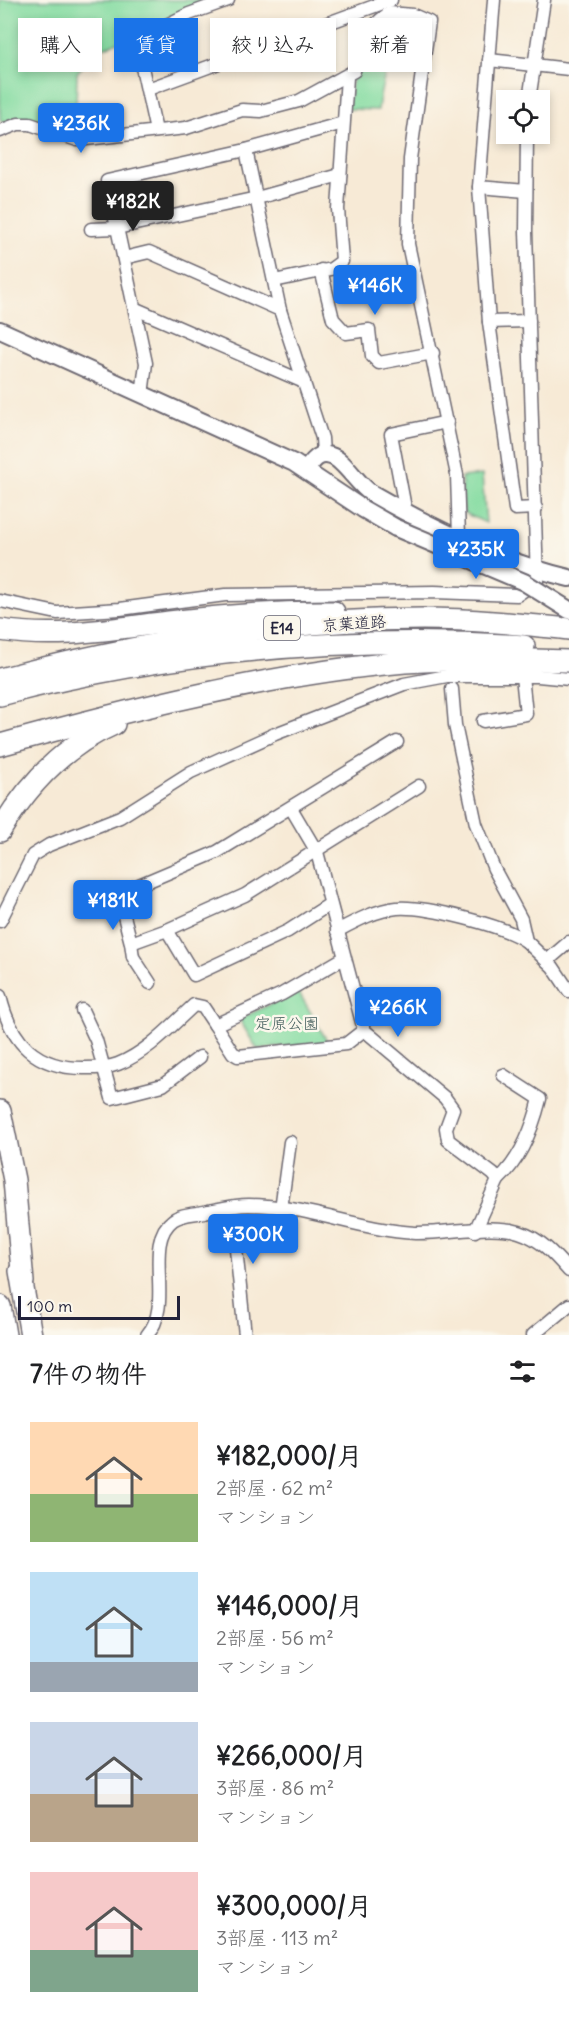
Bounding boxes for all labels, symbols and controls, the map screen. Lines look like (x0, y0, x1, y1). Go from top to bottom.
chip: 購入 (18, 18, 102, 72)
chip: 賃貸 (114, 18, 198, 72)
chip: 絞り込み (210, 18, 336, 72)
chip: 新着 (348, 18, 432, 72)
map controls (496, 90, 550, 144)
button: locate (496, 90, 550, 144)
pin: ¥236K (39, 103, 123, 154)
text: ¥236K (52, 110, 110, 135)
pin: ¥182K (91, 181, 175, 232)
text: ¥182K (106, 188, 160, 213)
pin: ¥146K (333, 265, 417, 316)
text: ¥146K (347, 272, 403, 297)
pin: ¥235K (434, 529, 518, 580)
text: ¥235K (447, 536, 505, 561)
street label: 京葉道路 (321, 611, 387, 635)
road number: E14 (264, 616, 300, 640)
pin: ¥181K (71, 880, 155, 931)
text: ¥181K (87, 887, 139, 912)
pin: ¥266K (356, 987, 440, 1038)
text: ¥266K (369, 994, 427, 1019)
park label: 定原公園 (255, 1013, 319, 1033)
pin: ¥300K (211, 1214, 295, 1265)
text: ¥300K (222, 1221, 284, 1246)
scale bar (18, 1293, 180, 1320)
text: 100 m (27, 1296, 72, 1316)
icon: filters (506, 1355, 539, 1388)
text: 7件の物件 (30, 1357, 147, 1390)
text: ¥182,000/月 (216, 1439, 363, 1472)
icon: home (78, 1446, 150, 1518)
text: 2部屋 · 62 m² (216, 1475, 333, 1500)
text: マンション (216, 1504, 315, 1529)
text: ¥146,000/月 (216, 1589, 364, 1622)
icon: home (78, 1596, 150, 1668)
text: 2部屋 · 56 m² (216, 1625, 334, 1650)
text: マンション (216, 1654, 315, 1679)
text: ¥266,000/月 (216, 1739, 367, 1772)
icon: home (78, 1746, 150, 1818)
text: 3部屋 · 86 m² (216, 1775, 334, 1800)
text: マンション (216, 1804, 315, 1829)
text: ¥300,000/月 (216, 1889, 372, 1922)
icon: home (78, 1896, 150, 1968)
text: 3部屋 · 113 m² (216, 1925, 338, 1950)
text: マンション (216, 1954, 315, 1979)

